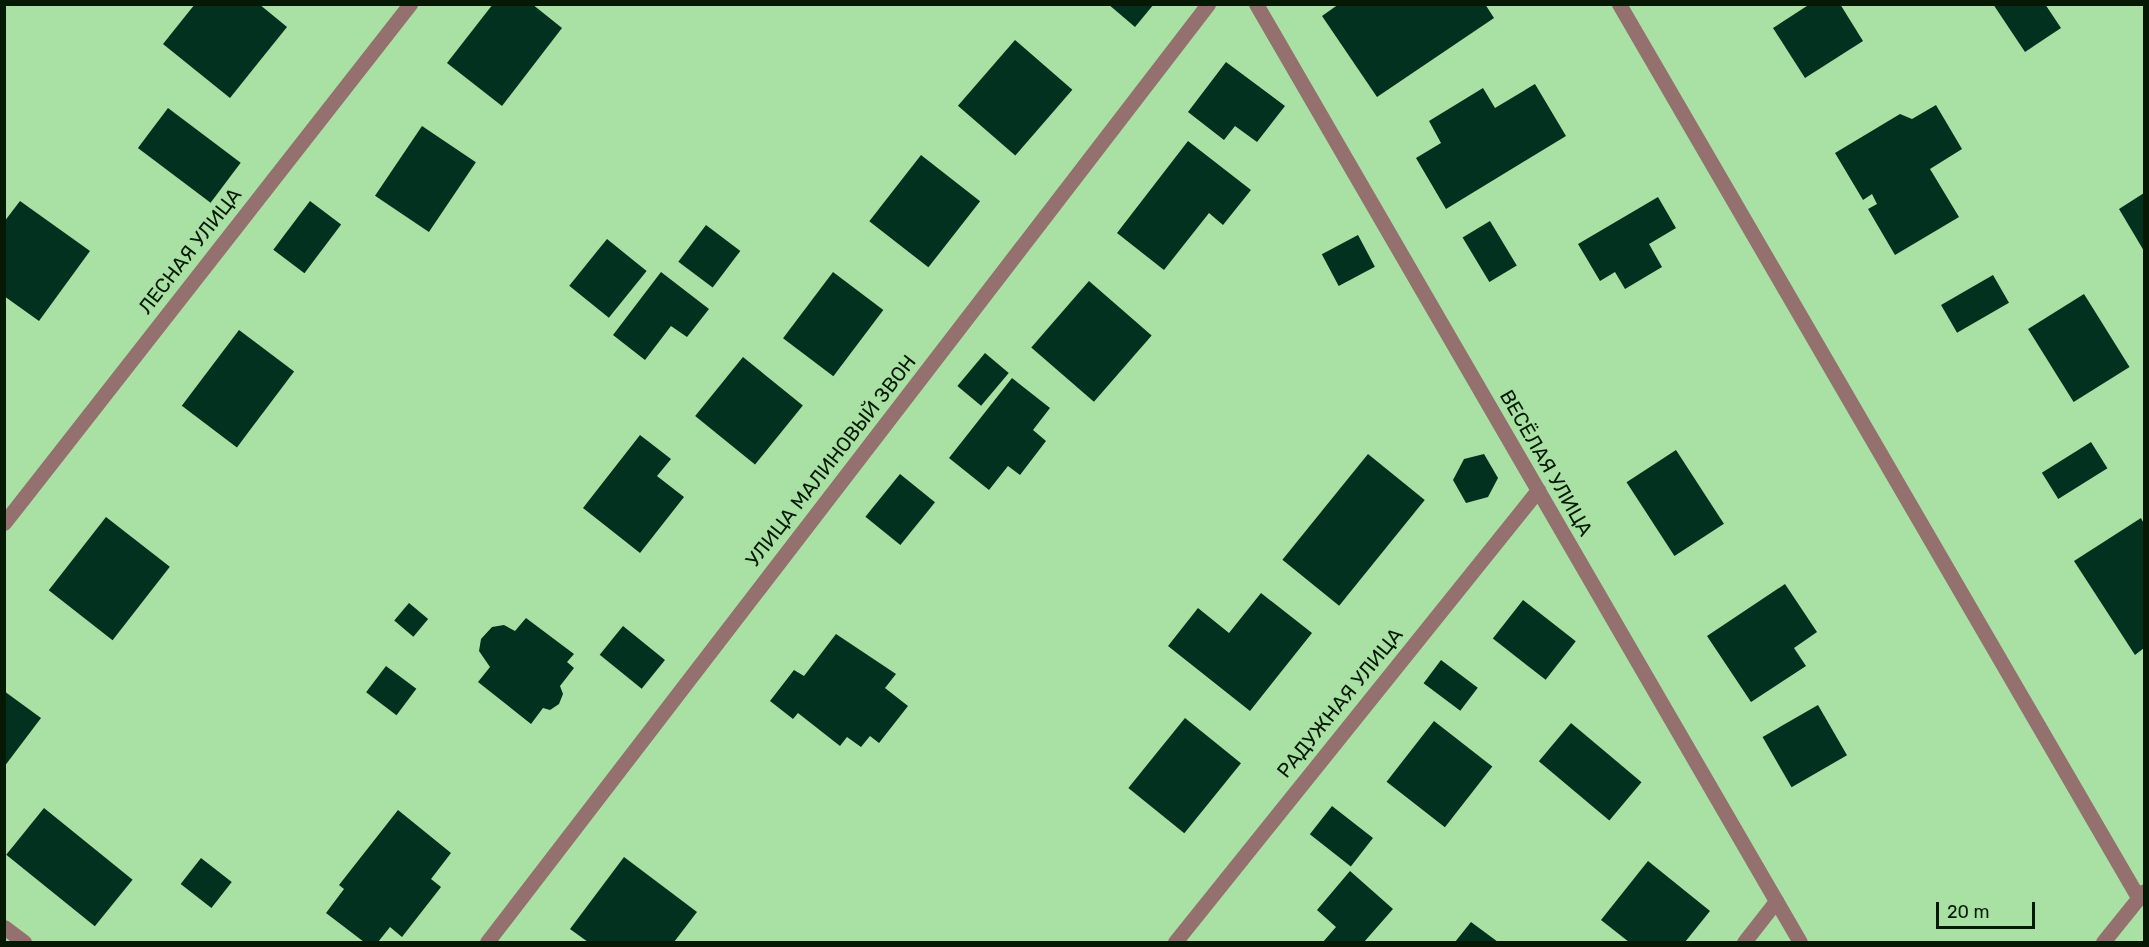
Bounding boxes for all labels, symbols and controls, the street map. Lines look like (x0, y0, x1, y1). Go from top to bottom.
street label: ЛЕСНАЯ УЛИЦА (133, 183, 247, 319)
street label: УЛИЦА МАЛИНОВЫЙ ЗВОН (741, 350, 921, 572)
street label: ВЕСЁЛАЯ УЛИЦА (1494, 386, 1598, 540)
street label: РАДУЖНАЯ УЛИЦА (1272, 623, 1408, 783)
scale bar (1939, 890, 2038, 928)
text: 20 m (1947, 901, 1989, 923)

